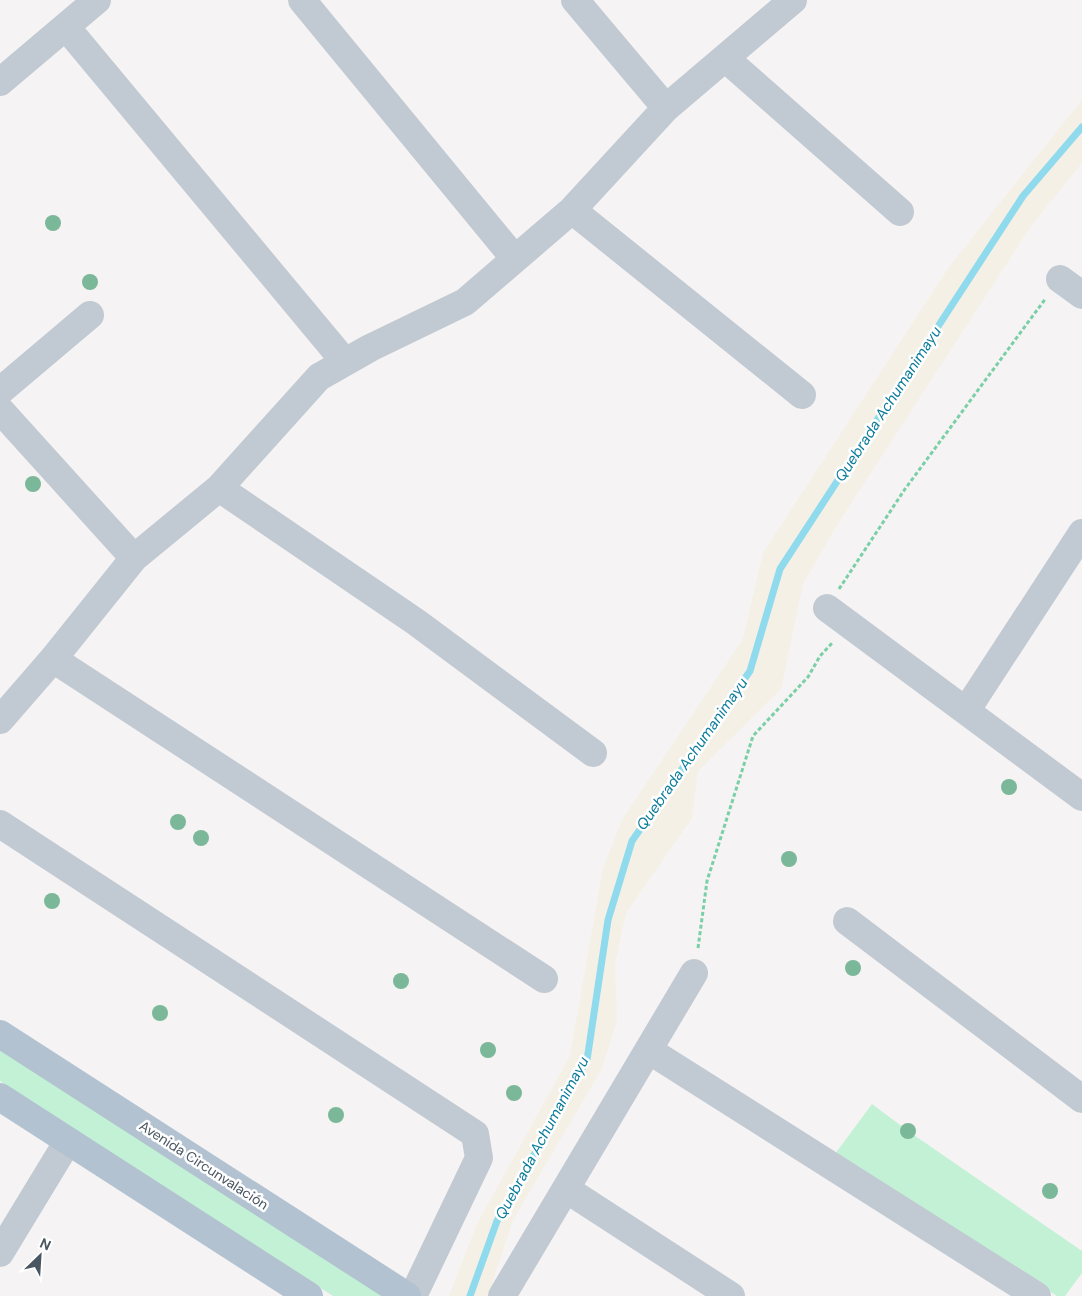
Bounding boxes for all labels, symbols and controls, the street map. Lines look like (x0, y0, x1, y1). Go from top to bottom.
water label: Quebrada Achumanimayu (830, 322, 946, 486)
water label: Quebrada Achumanimayu (632, 674, 752, 834)
water label: Quebrada Achumanimayu (491, 1053, 594, 1223)
street label: Avenida Circunvalación (136, 1116, 272, 1214)
north arrow (15, 1231, 65, 1281)
text: N (37, 1234, 54, 1255)

